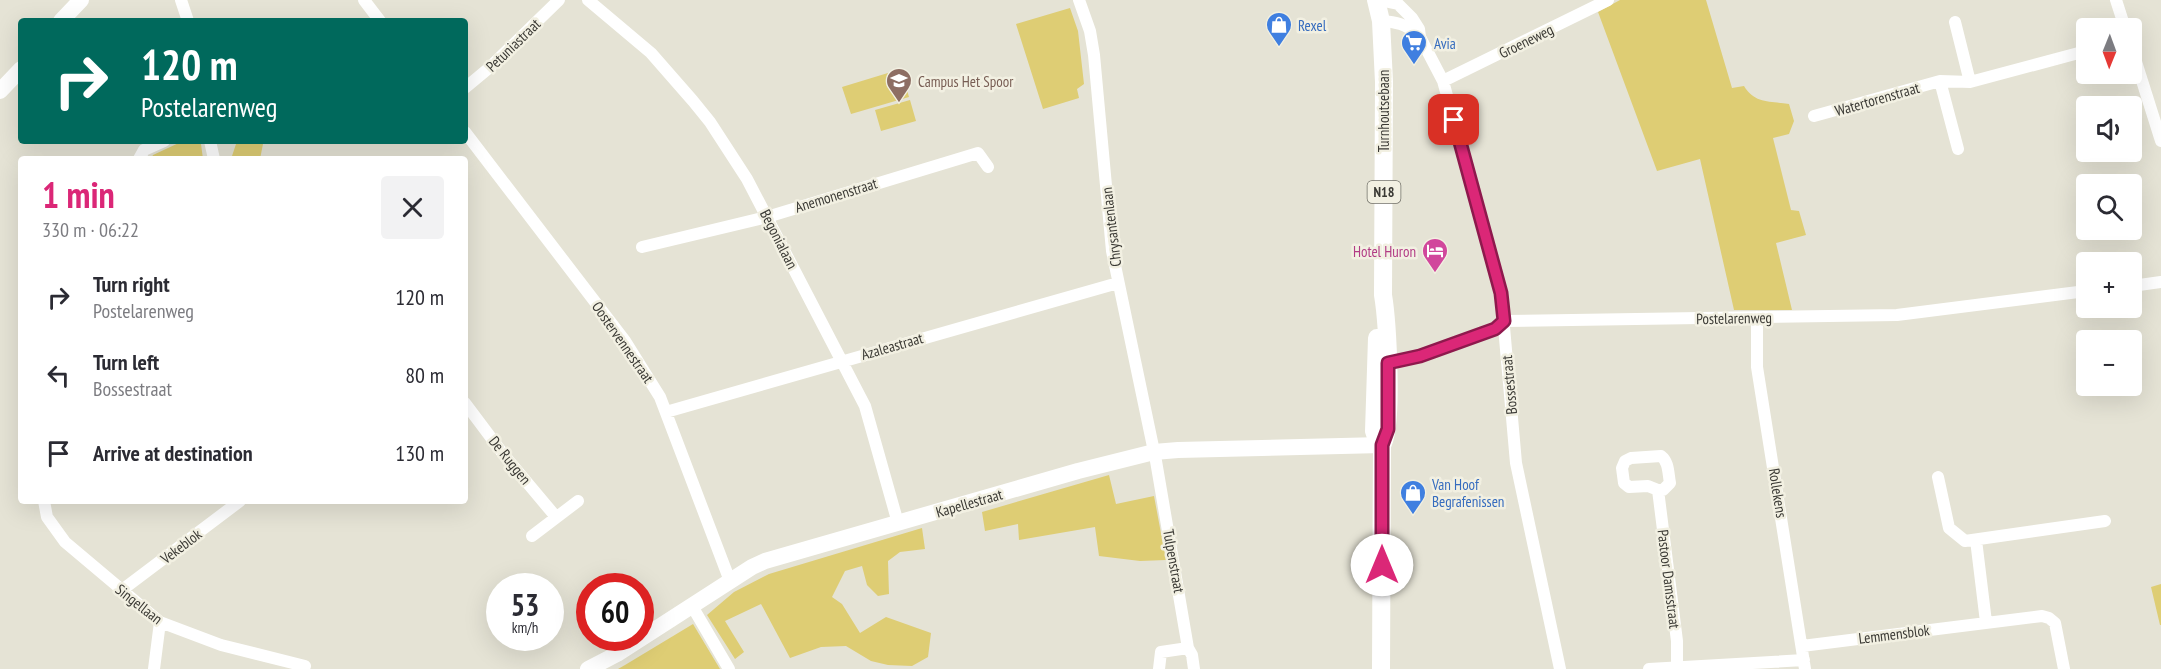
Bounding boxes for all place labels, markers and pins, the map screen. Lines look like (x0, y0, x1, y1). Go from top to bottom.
shop icon: Rexel (1264, 10, 1294, 48)
place label: Rexel (1298, 16, 1327, 35)
supermarket icon: Avia (1399, 28, 1429, 66)
place label: Avia (1434, 34, 1456, 53)
school or university icon: Campus Het Spoor (884, 66, 914, 104)
place label: Campus Het Spoor (918, 72, 1014, 91)
pin (1428, 94, 1479, 145)
hotel icon: Hotel Huron (1420, 236, 1450, 274)
place label: Hotel Huron (1353, 242, 1416, 261)
place label: Van Hoof Begrafenissen (1431, 475, 1504, 511)
shop icon: Van Hoof Begrafenissen (1398, 478, 1428, 516)

